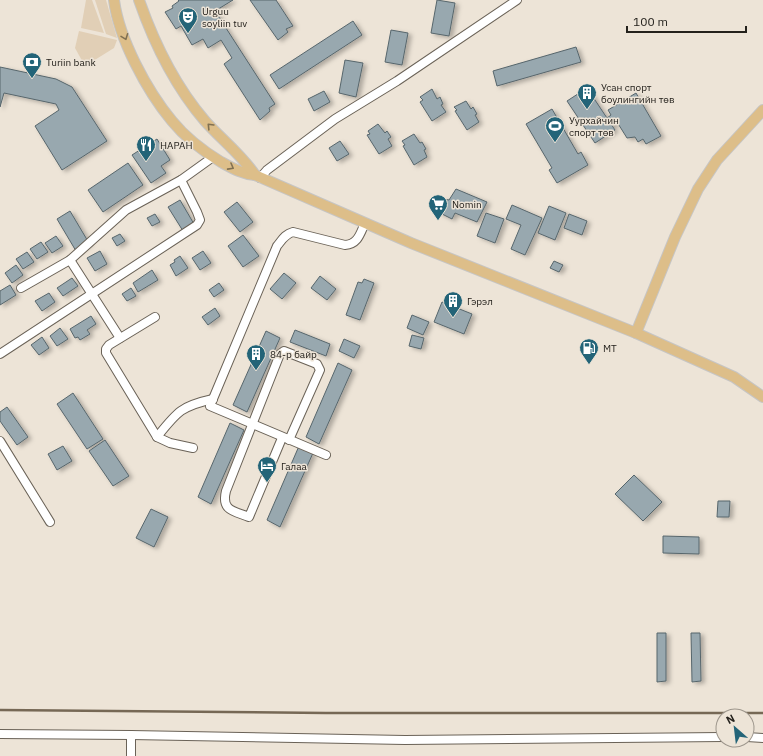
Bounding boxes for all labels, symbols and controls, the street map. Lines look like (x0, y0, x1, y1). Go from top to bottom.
place label: Urguu soyliin tuv (202, 5, 247, 30)
theatre icon: Urguu soyliin tuv (177, 6, 199, 34)
scale bar (627, 8, 746, 34)
text: 100 m (633, 14, 668, 29)
one-way arrow (120, 34, 128, 41)
bank icon: Turiin bank (21, 51, 43, 79)
place label: Turiin bank (46, 56, 96, 69)
place label: Усан спорт боулингийн төв (601, 81, 675, 106)
building icon: Усан спорт боулингийн төв (576, 82, 598, 110)
place label: Уурхайчин спорт төв (569, 114, 619, 139)
sports icon: Уурхайчин спорт төв (544, 115, 566, 143)
one-way arrow (207, 123, 215, 131)
restaurant icon: НАРАН (135, 134, 157, 162)
place label: НАРАН (160, 139, 193, 152)
one-way arrow (227, 163, 234, 170)
supermarket icon: Nomin (427, 193, 449, 221)
place label: Nomin (452, 198, 482, 211)
building icon: Гэрэл (442, 290, 464, 318)
place label: Гэрэл (467, 295, 493, 308)
fuel station icon: МТ (578, 337, 600, 365)
place label: МТ (603, 342, 617, 355)
building icon: 84-р байр (245, 343, 267, 371)
place label: 84-р байр (270, 348, 317, 361)
hotel icon: Галаа (256, 455, 278, 483)
place label: Галаа (281, 460, 308, 473)
north arrow (715, 708, 755, 748)
text: N (724, 711, 737, 727)

